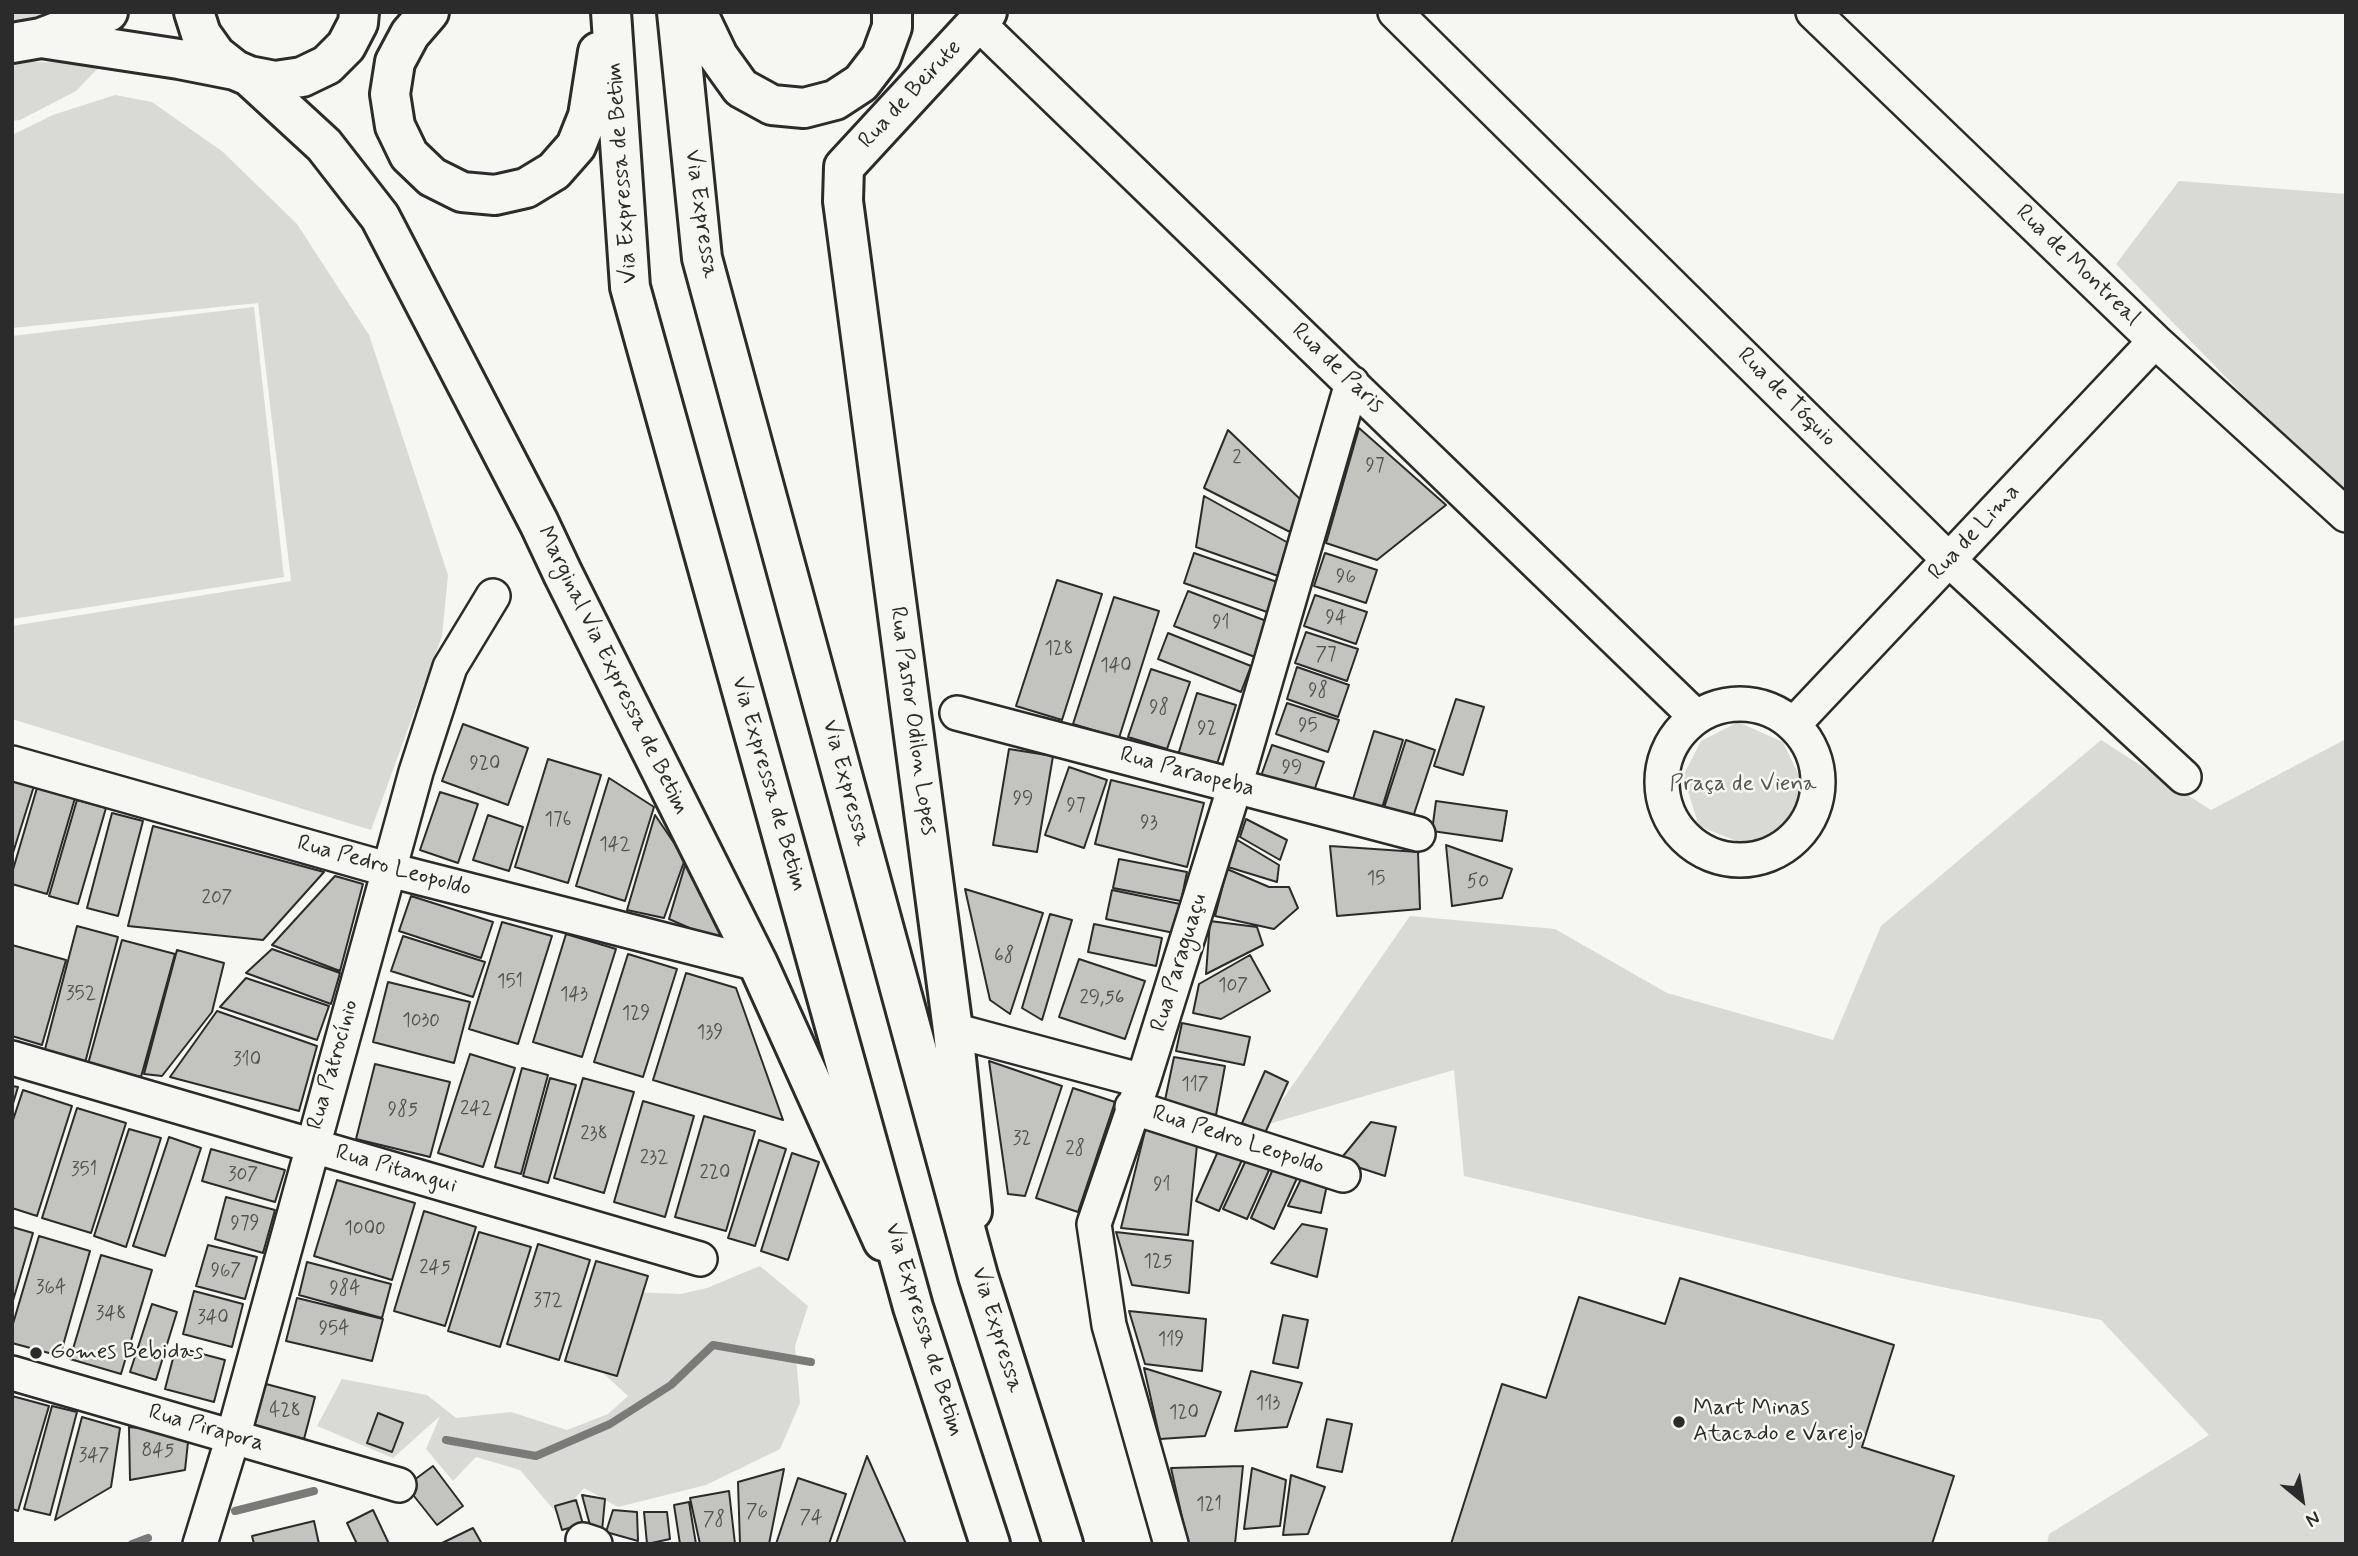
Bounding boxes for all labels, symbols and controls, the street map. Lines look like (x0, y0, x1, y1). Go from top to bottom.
street label: Rua de Beirute (854, 35, 968, 155)
street label: Via Expressa de Betim (601, 61, 645, 285)
street label: Via Expressa (677, 148, 723, 280)
street label: Rua de Montreal (2009, 200, 2145, 332)
street label: Rua de Paris (1285, 318, 1389, 420)
street label: Rua de Tóquio (1731, 343, 1841, 453)
house number: 2 (1232, 448, 1242, 470)
house number: 97 (1366, 456, 1384, 478)
street label: Rua de Lima (1923, 479, 2027, 587)
street label: Marginal Via Expressa de Betim (530, 522, 694, 820)
house number: 96 (1336, 567, 1356, 589)
street label: Rua Pastor Odilon Lopes (882, 605, 942, 837)
house number: 94 (1326, 608, 1346, 630)
house number: 91 (1212, 613, 1230, 635)
house number: 128 (1045, 639, 1073, 661)
house number: 77 (1315, 645, 1337, 667)
house number: 140 (1100, 656, 1132, 678)
street label: Via Expressa de Betim (724, 674, 812, 894)
house number: 98 (1308, 681, 1328, 703)
house number: 98 (1149, 698, 1169, 720)
house number: 95 (1298, 716, 1318, 738)
street label: Via Expressa (815, 717, 875, 849)
house number: 92 (1197, 719, 1217, 741)
street label: Rua Paraopeba (1117, 742, 1257, 804)
house number: 920 (470, 754, 500, 776)
house number: 99 (1282, 758, 1302, 780)
park label: Praça de Viena (1669, 771, 1817, 799)
house number: 99 (1013, 789, 1033, 811)
house number: 97 (1067, 796, 1085, 818)
house number: 176 (545, 810, 571, 832)
house number: 93 (1140, 813, 1158, 835)
street label: Rua Pedro Leopoldo (294, 830, 474, 904)
house number: 142 (599, 835, 631, 857)
house number: 15 (1367, 869, 1385, 891)
house number: 50 (1467, 872, 1489, 894)
house number: 207 (202, 888, 232, 910)
street label: Rua Paraguaçu (1146, 891, 1214, 1035)
house number: 68 (994, 946, 1014, 968)
house number: 151 (497, 972, 523, 994)
house number: 107 (1218, 976, 1248, 998)
house number: 352 (66, 984, 96, 1006)
house number: 143 (560, 985, 588, 1007)
house number: 29,56 (1079, 988, 1125, 1010)
street label: Rua Patrocínio (302, 997, 366, 1133)
house number: 129 (622, 1004, 650, 1026)
house number: 1030 (402, 1011, 440, 1033)
house number: 139 (697, 1023, 723, 1045)
house number: 310 (233, 1050, 261, 1072)
house number: 117 (1181, 1075, 1209, 1097)
house number: 242 (460, 1099, 492, 1121)
house number: 985 (388, 1100, 418, 1122)
street label: Rua Pedro Leopoldo (1149, 1100, 1327, 1182)
house number: 238 (580, 1124, 608, 1146)
house number: 32 (1013, 1129, 1031, 1151)
street label: Rua Pitangui (332, 1139, 460, 1201)
house number: 28 (1065, 1139, 1085, 1161)
house number: 232 (640, 1148, 668, 1170)
house number: 351 (71, 1160, 97, 1182)
house number: 220 (700, 1163, 730, 1185)
house number: 307 (228, 1165, 258, 1187)
house number: 91 (1153, 1175, 1171, 1197)
house number: 979 (231, 1214, 259, 1236)
house number: 1000 (344, 1219, 386, 1241)
street label: Via Expressa de Betim (877, 1220, 969, 1440)
house number: 125 (1143, 1252, 1173, 1274)
house number: 245 (419, 1258, 451, 1280)
house number: 967 (211, 1261, 241, 1283)
street label: Via Expressa (964, 1264, 1028, 1396)
house number: 364 (36, 1278, 66, 1300)
house number: 984 (330, 1279, 360, 1301)
house number: 372 (533, 1291, 563, 1313)
house number: 348 (96, 1304, 126, 1326)
house number: 340 (197, 1308, 229, 1330)
house number: 954 (319, 1319, 349, 1341)
house number: 119 (1158, 1330, 1184, 1352)
place label: Gomes Bebidas (50, 1339, 203, 1367)
marker: Gomes Bebidas (28, 1345, 44, 1361)
house number: 113 (1256, 1394, 1280, 1416)
place label: Mart Minas Atacado e Varejo (1693, 1395, 1863, 1449)
street label: Rua Pirapora (145, 1399, 267, 1459)
house number: 428 (269, 1401, 301, 1423)
house number: 120 (1169, 1403, 1199, 1425)
marker: Mart Minas Atacado e Varejo (1671, 1414, 1687, 1430)
house number: 845 (142, 1441, 174, 1463)
house number: 347 (79, 1446, 109, 1468)
north arrow (2267, 1465, 2337, 1535)
house number: 121 (1196, 1495, 1222, 1517)
house number: 76 (746, 1502, 768, 1524)
text: N (2301, 1505, 2324, 1533)
house number: 74 (799, 1508, 823, 1530)
house number: 78 (703, 1510, 725, 1532)

